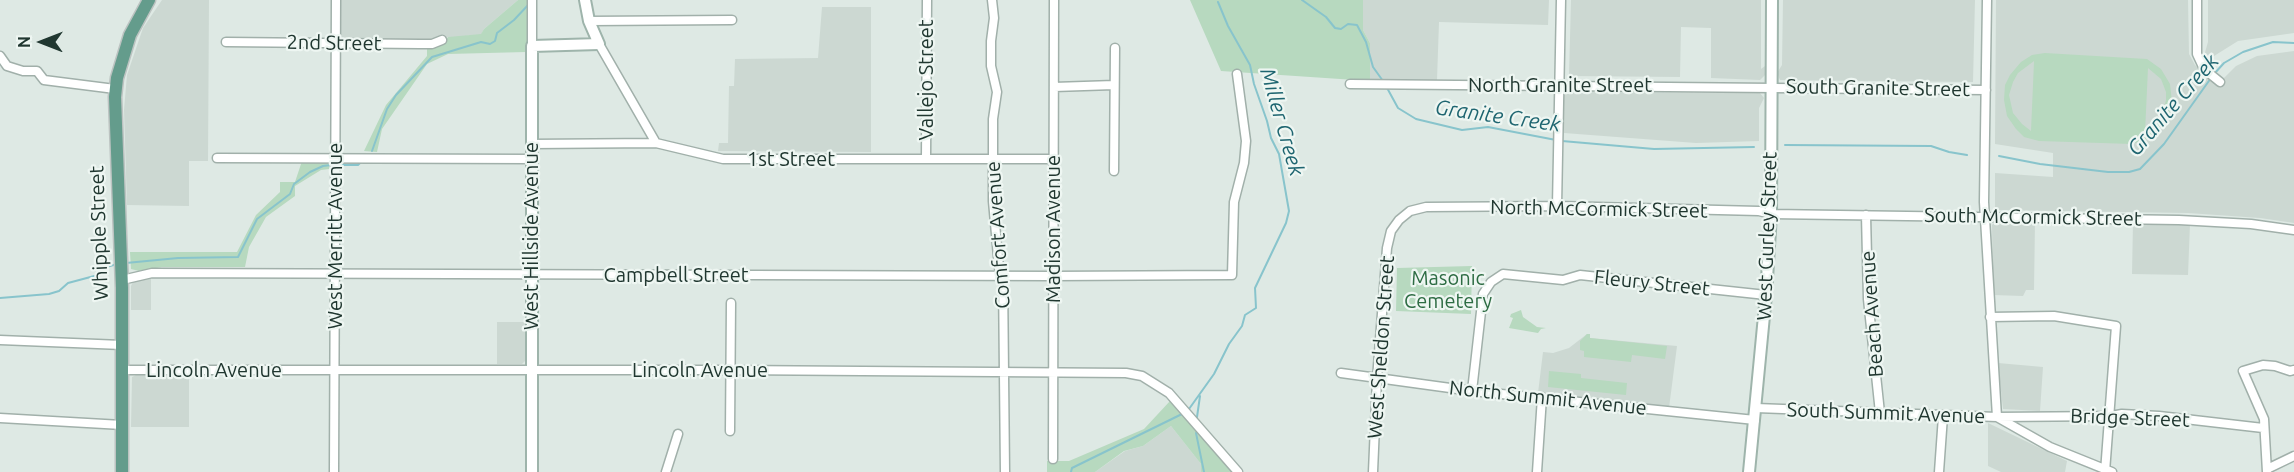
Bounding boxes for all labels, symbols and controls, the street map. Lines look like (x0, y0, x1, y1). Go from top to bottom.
north arrow (12, 12, 72, 72)
street label: Vallejo Street (914, 19, 938, 141)
street label: 2nd Street (286, 30, 382, 56)
text: N (15, 36, 33, 48)
water label: Granite Creek (2122, 49, 2224, 161)
water label: Miller Creek (1255, 65, 1309, 179)
street label: North Granite Street (1468, 73, 1652, 97)
street label: South Granite Street (1786, 74, 1970, 102)
water label: Granite Creek (1434, 95, 1562, 137)
street label: West Hillside Avenue (519, 142, 543, 330)
street label: West Merritt Avenue (323, 143, 347, 329)
street label: 1st Street (747, 147, 835, 171)
street label: West Gurley Street (1752, 151, 1782, 321)
street label: Madison Avenue (1041, 155, 1065, 303)
street label: Comfort Avenue (981, 160, 1015, 310)
street label: Whipple Street (85, 165, 113, 301)
street label: North McCormick Street (1490, 195, 1708, 223)
street label: South McCormick Street (1924, 203, 2142, 231)
street label: Beach Avenue (1856, 250, 1888, 378)
street label: West Sheldon Street (1363, 254, 1399, 440)
street label: Campbell Street (603, 263, 749, 287)
street label: Fleury Street (1593, 265, 1711, 301)
park label: Masonic Cemetery (1404, 266, 1492, 313)
street label: Lincoln Avenue (146, 358, 282, 382)
street label: Lincoln Avenue (632, 358, 768, 382)
street label: North Summit Avenue (1448, 376, 1648, 420)
street label: South Summit Avenue (1786, 398, 1986, 428)
street label: Bridge Street (2070, 404, 2190, 432)

